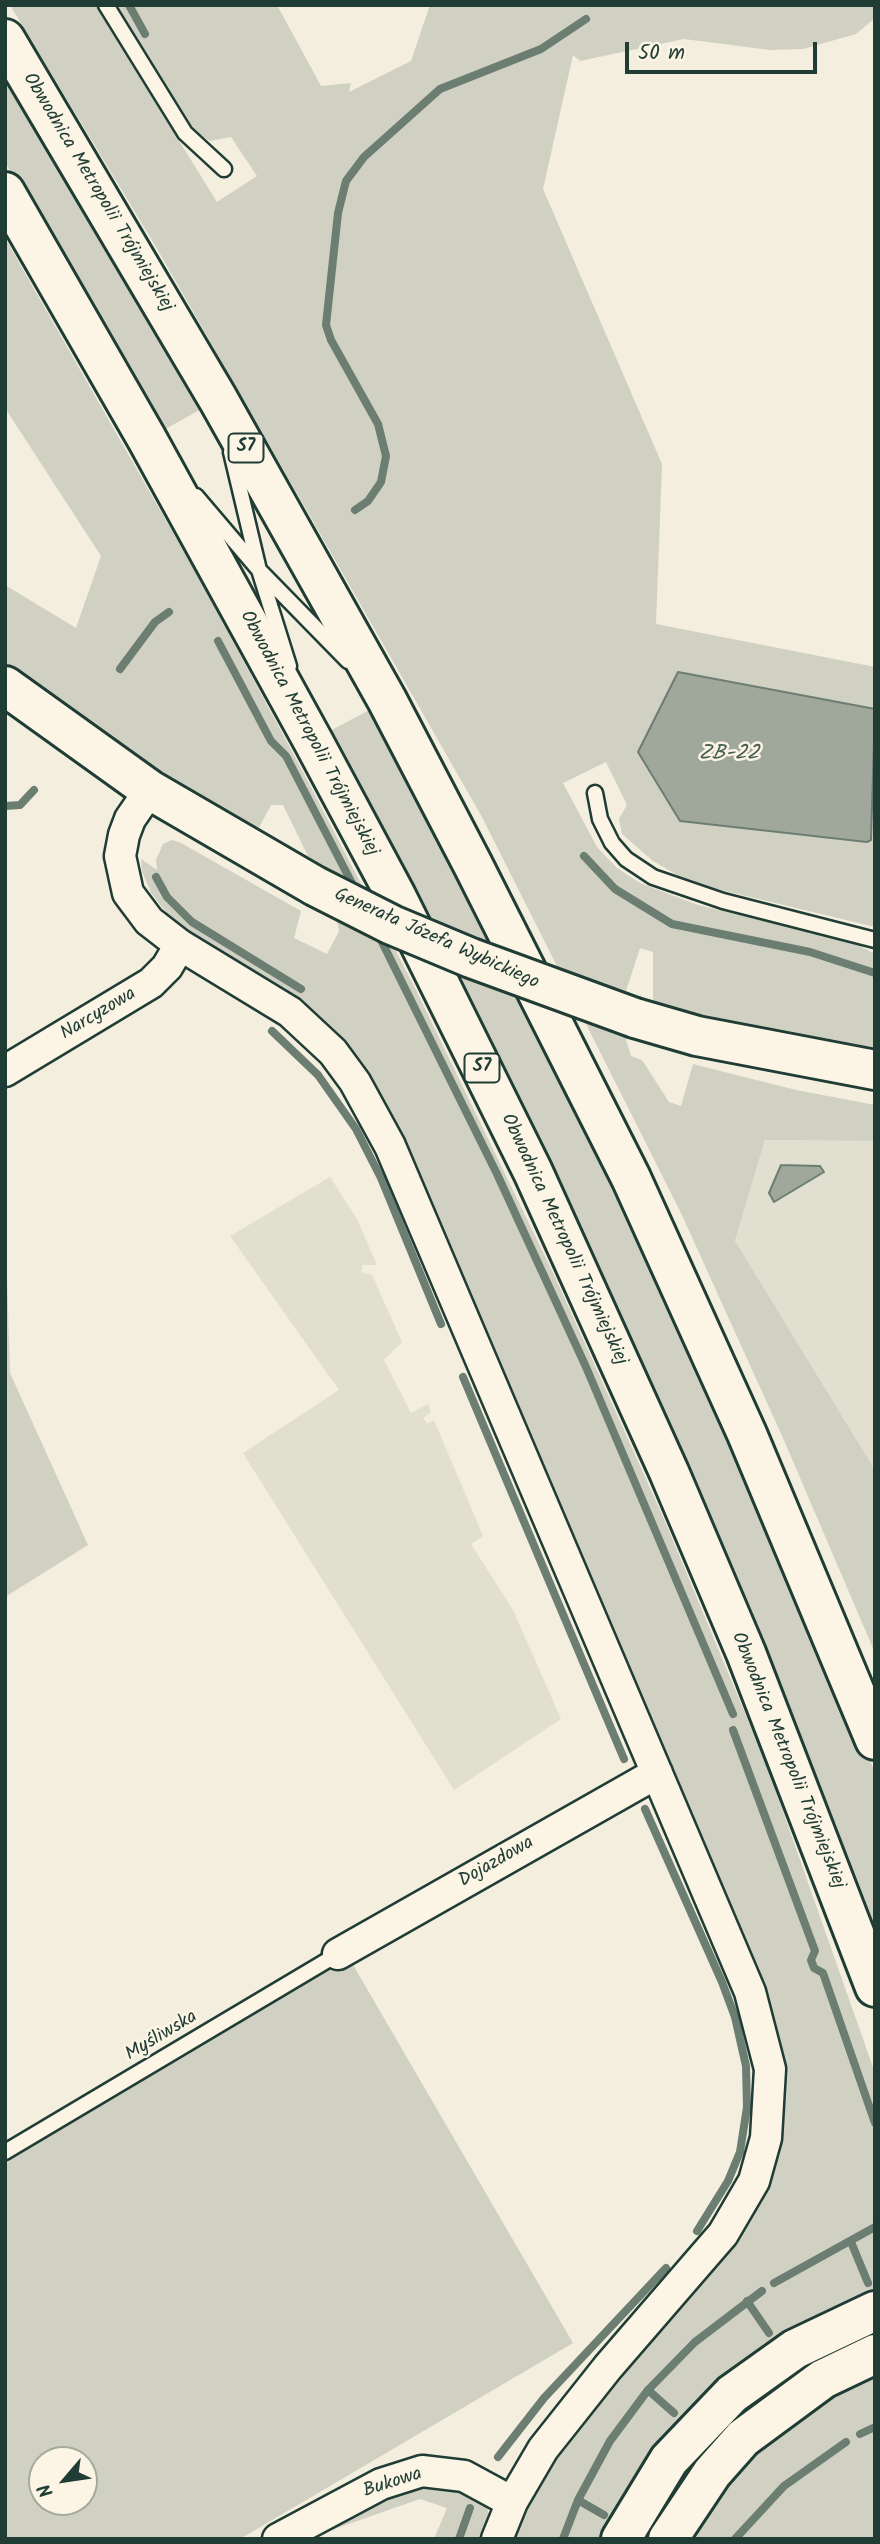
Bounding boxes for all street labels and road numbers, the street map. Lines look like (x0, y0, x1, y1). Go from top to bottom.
street label: Obwodnica Metropolii Trójmiejskiej (16, 69, 178, 317)
road number: S7 (229, 434, 264, 462)
street label: Obwodnica Metropolii Trójmiejskiej (233, 607, 383, 861)
street label: Generała Józefa Wybickiego (330, 884, 542, 996)
street label: Narcyzowa (57, 984, 141, 1046)
road number: S7 (464, 1054, 500, 1083)
street label: Obwodnica Metropolii Trójmiejskiej (495, 1111, 631, 1369)
street label: Obwodnica Metropolii Trójmiejskiej (725, 1629, 849, 1893)
street label: Dojazdowa (455, 1832, 539, 1894)
street label: Myśliwska (122, 2007, 202, 2067)
street label: Bukowa (361, 2464, 425, 2504)

